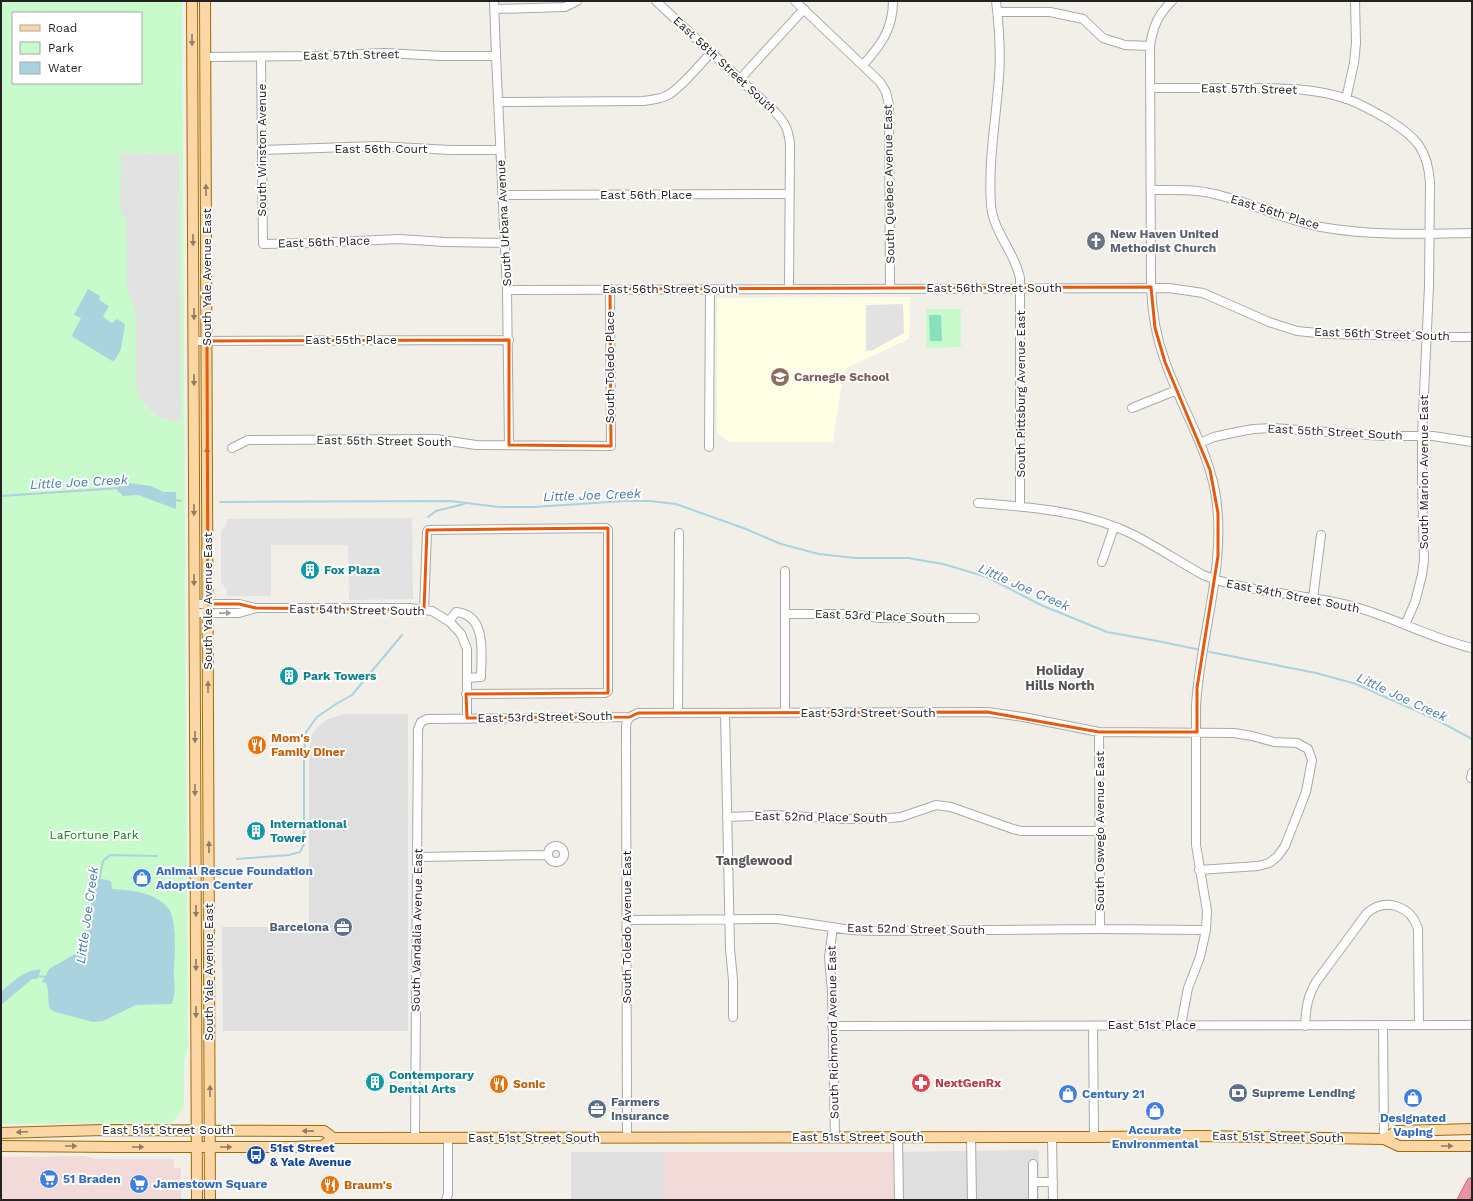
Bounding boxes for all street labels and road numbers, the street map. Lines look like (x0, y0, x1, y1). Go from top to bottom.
street label: East 58th Street South (671, 14, 779, 116)
street label: East 57th Street (303, 47, 399, 63)
street label: East 57th Street (1201, 81, 1297, 97)
street label: South Winston Avenue (255, 84, 269, 216)
street label: South Quebec Avenue East (881, 104, 897, 264)
street label: East 56th Court (334, 142, 428, 156)
street label: South Urbana Avenue (494, 159, 514, 287)
street label: East 56th Place (600, 188, 692, 202)
street label: East 56th Place (1229, 192, 1321, 232)
street label: South Yale Avenue East (200, 208, 214, 346)
street label: East 56th Place (278, 233, 370, 251)
street label: East 56th Street South (926, 281, 1062, 295)
street label: East 56th Street South (602, 282, 738, 296)
street label: South Toledo Place (603, 311, 617, 423)
street label: South Pittsburg Avenue East (1014, 311, 1028, 477)
street label: East 56th Street South (1314, 325, 1450, 343)
street label: East 55th Place (305, 333, 397, 347)
street label: South Marion Avenue East (1417, 395, 1431, 549)
street label: East 55th Street South (1267, 421, 1403, 443)
street label: East 55th Street South (316, 433, 452, 449)
street label: South Yale Avenue East (201, 532, 215, 670)
street label: East 54th Street South (1225, 576, 1361, 616)
street label: East 54th Street South (289, 602, 425, 618)
street label: East 53rd Place South (815, 607, 945, 625)
street label: East 53rd Street South (800, 706, 936, 720)
street label: East 53rd Street South (477, 709, 613, 725)
street label: South Oswego Avenue East (1093, 751, 1107, 911)
street label: East 52nd Place South (754, 809, 888, 825)
street label: South Vandalia Avenue East (409, 848, 425, 1012)
street label: South Toledo Avenue East (620, 851, 634, 1003)
street label: South Yale Avenue East (202, 903, 216, 1041)
street label: East 52nd Street South (847, 921, 985, 937)
street label: South Richmond Avenue East (824, 945, 842, 1119)
street label: East 51st Place (1108, 1018, 1196, 1032)
street label: East 51st Street South (102, 1123, 234, 1137)
street label: East 51st Street South (1212, 1129, 1344, 1145)
street label: East 51st Street South (792, 1130, 924, 1144)
street label: East 51st Street South (468, 1131, 600, 1145)

